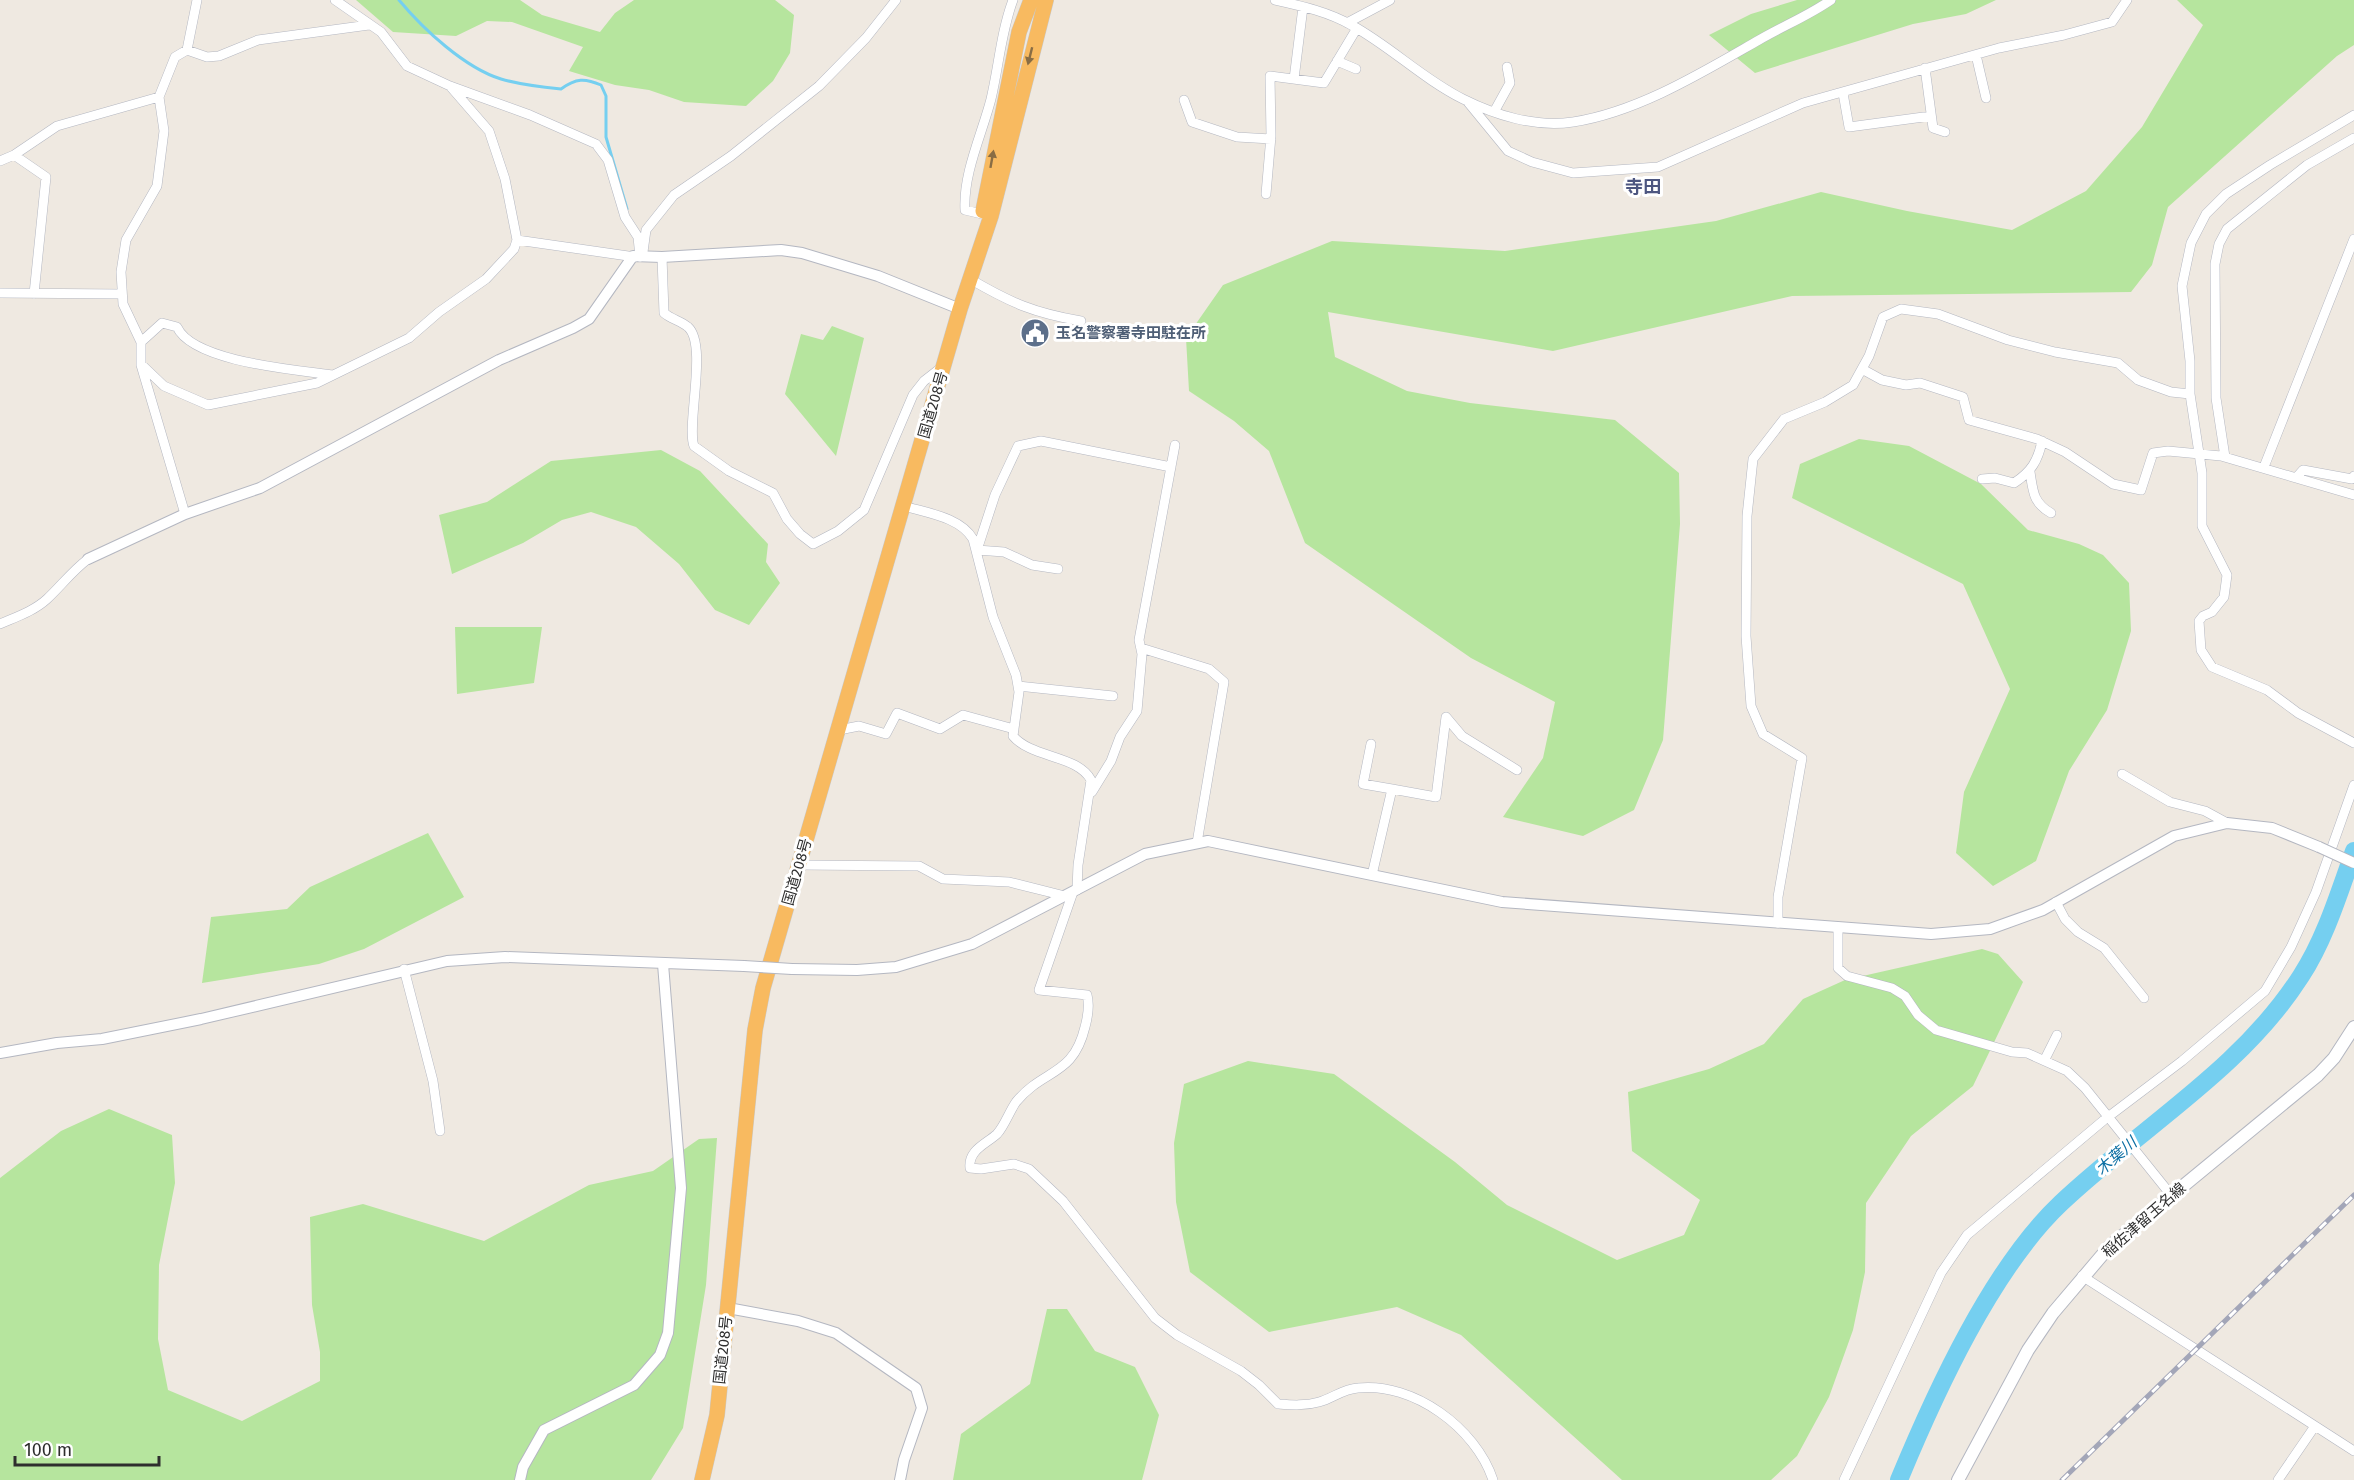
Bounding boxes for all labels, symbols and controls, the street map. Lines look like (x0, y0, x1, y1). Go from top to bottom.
one-way arrow (1024, 47, 1034, 65)
one-way arrow (988, 149, 997, 168)
district label: 寺田 (1625, 176, 1661, 198)
public building icon: 玉名警察署寺田駐在所 (1019, 317, 1051, 349)
place label: 玉名警察署寺田駐在所 (1056, 324, 1206, 342)
street label: 国道208号 (915, 369, 951, 441)
street label: 国道208号 (779, 836, 815, 908)
water label: 木葉川 (2092, 1132, 2142, 1179)
street label: 稲佐津留玉名線 (2098, 1179, 2190, 1261)
street label: 国道208号 (710, 1315, 736, 1385)
scale bar (15, 1429, 159, 1467)
text: 100 m (24, 1439, 72, 1461)

